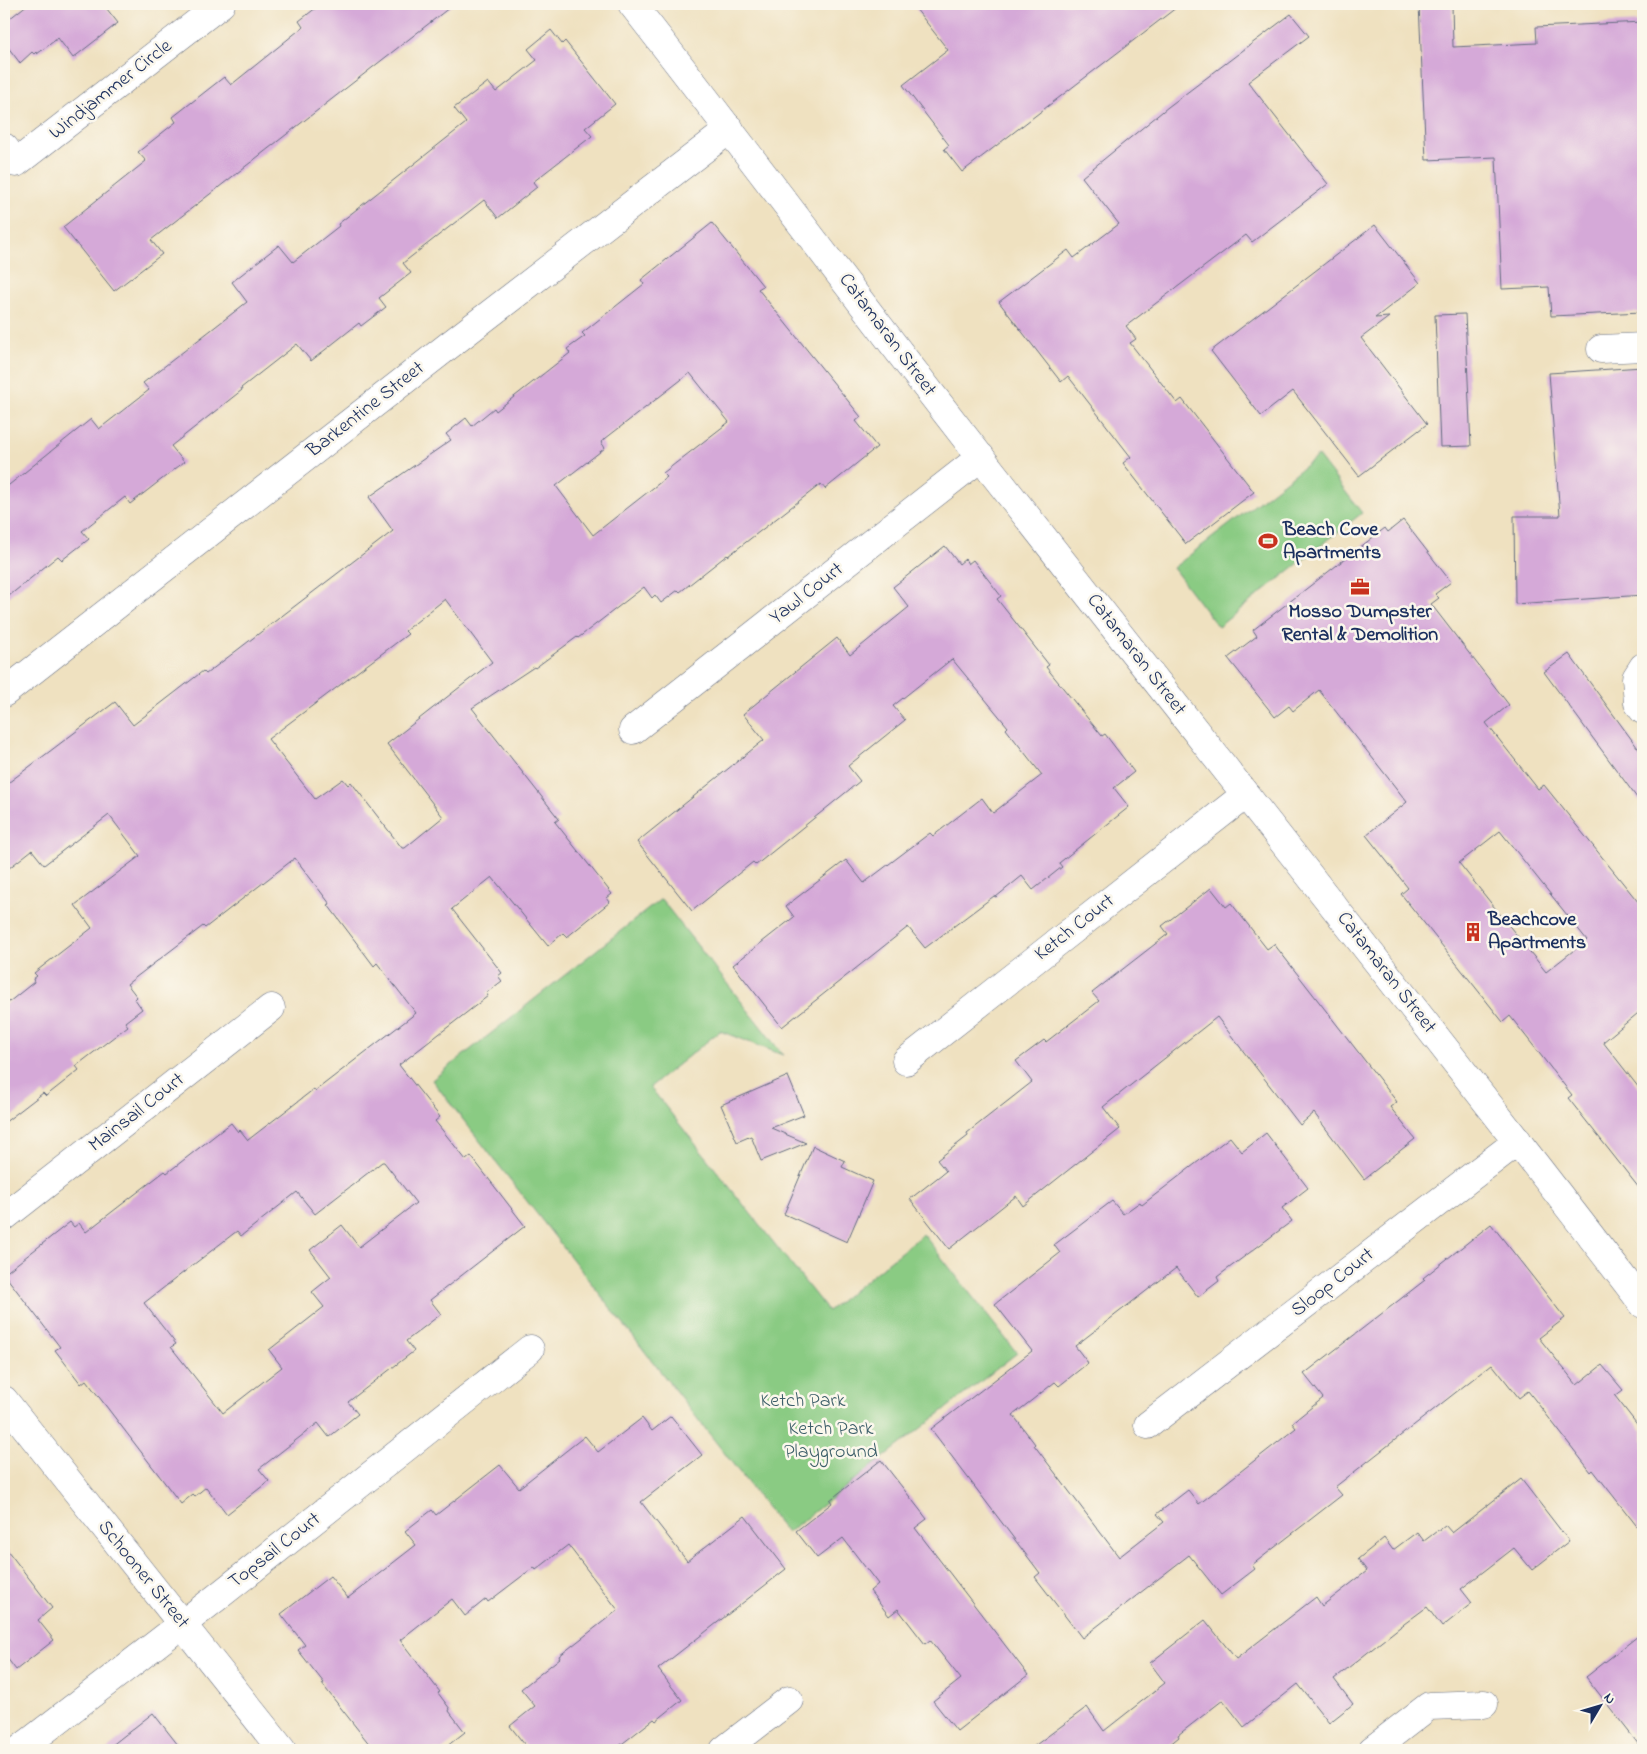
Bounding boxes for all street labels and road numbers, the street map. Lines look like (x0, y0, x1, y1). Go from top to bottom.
street label: Windjammer Circle (43, 33, 179, 147)
street label: Catamaran Street (831, 267, 943, 403)
street label: Barkentine Street (300, 355, 431, 466)
street label: Yawl Court (764, 556, 850, 632)
street label: Catamaran Street (1079, 588, 1193, 722)
street label: Ketch Court (1029, 887, 1121, 969)
street label: Catamaran Street (1329, 906, 1443, 1040)
street label: Mainsail Court (83, 1066, 191, 1160)
street label: Sloop Court (1285, 1241, 1381, 1325)
street label: Topsail Court (223, 1505, 328, 1596)
street label: Schooner Street (90, 1514, 196, 1636)

